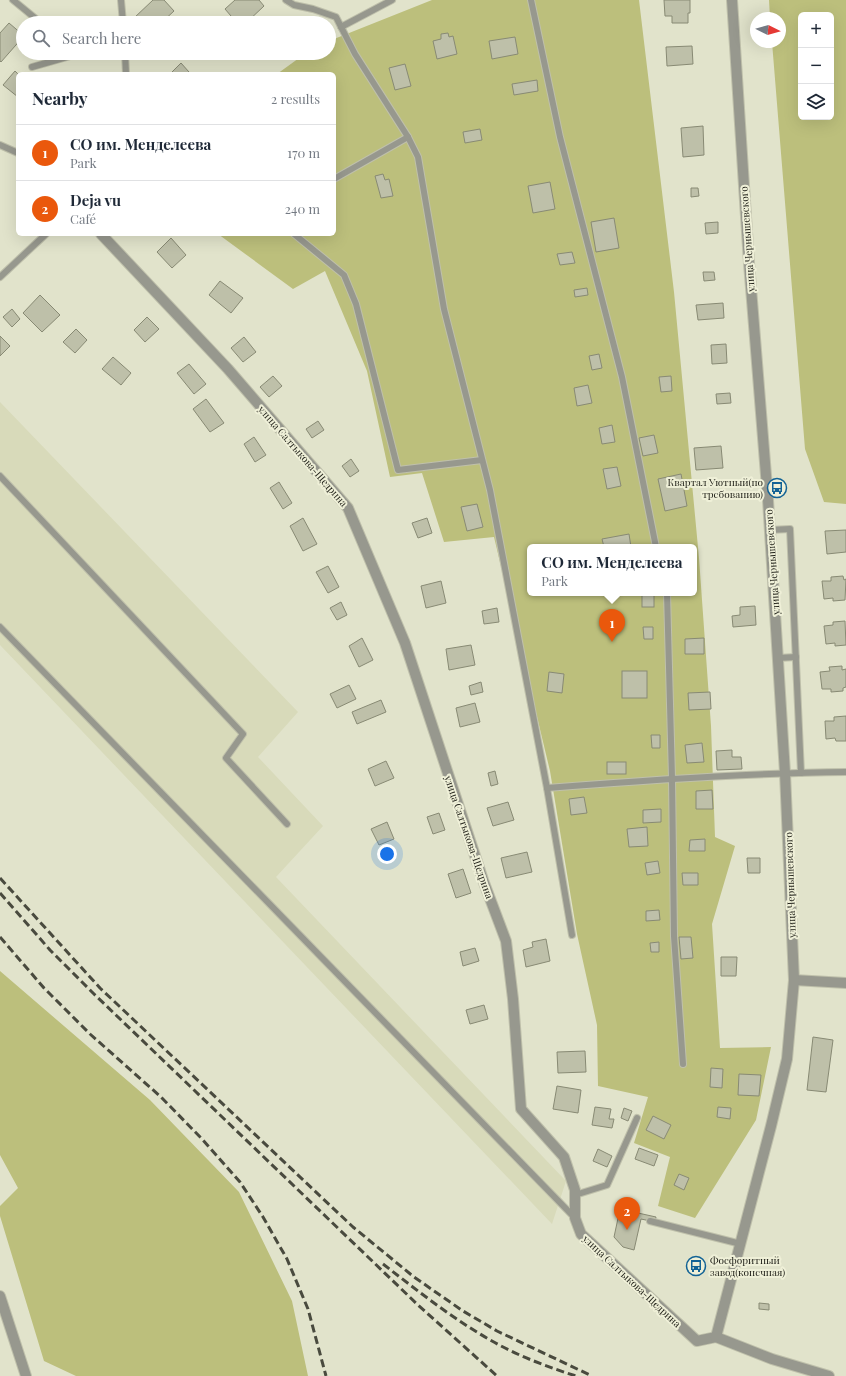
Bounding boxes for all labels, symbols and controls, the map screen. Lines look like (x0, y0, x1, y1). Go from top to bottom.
north arrow (750, 12, 786, 48)
map controls (798, 12, 834, 120)
button: + (798, 12, 834, 48)
search box (16, 16, 336, 60)
icon: search (30, 27, 52, 49)
text: Search here (62, 28, 141, 48)
button: − (798, 48, 834, 84)
button: layers (798, 84, 834, 120)
text: Nearby (32, 87, 87, 109)
text: 2 results (271, 90, 320, 107)
text: СО им. Менделеева (70, 134, 211, 154)
text: 1 (43, 144, 47, 161)
text: 170 m (287, 144, 320, 161)
text: Park (70, 154, 97, 171)
street label: улица Чернышевского (736, 185, 758, 293)
text: Deja vu (70, 190, 121, 210)
text: 2 (42, 200, 48, 217)
text: 240 m (285, 200, 320, 217)
text: Café (70, 210, 96, 227)
street label: улица Салтыкова-Щедрина (255, 402, 351, 509)
place label: Квартал Уютный(по требованию) (667, 475, 764, 501)
bus stop icon: Квартал Уютный(по требованию) (766, 477, 788, 499)
street label: улица Чернышевского (761, 508, 783, 616)
popup (527, 544, 697, 596)
text: СО им. Менделеева (541, 552, 683, 572)
text: Park (541, 572, 568, 589)
pin: 1 (599, 609, 625, 642)
street label: улица Салтыкова-Щедрина (441, 773, 497, 900)
street label: улица Чернышевского (781, 831, 799, 939)
your location (377, 844, 397, 864)
pin: 2 (614, 1197, 640, 1230)
street label: улица Салтыкова-Щедрина (579, 1231, 684, 1330)
place label: Фосфоритный завод(конечная) (710, 1253, 785, 1279)
bus stop icon: Фосфоритный завод(конечная) (685, 1255, 707, 1277)

